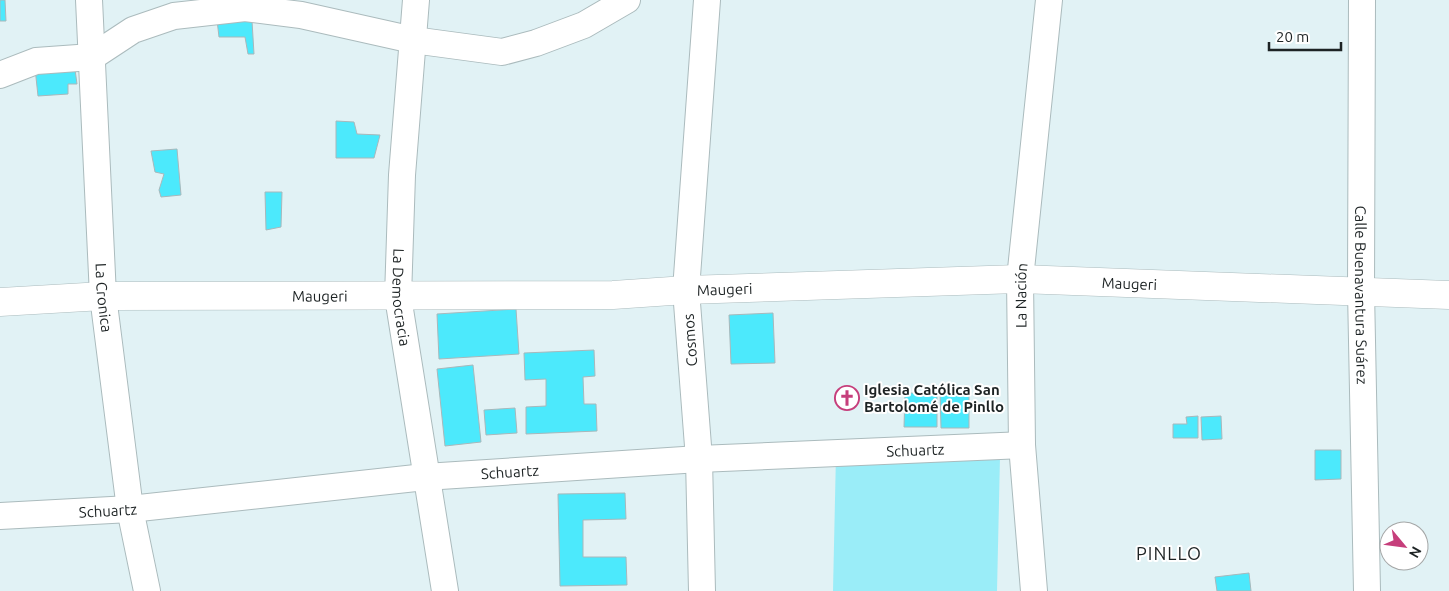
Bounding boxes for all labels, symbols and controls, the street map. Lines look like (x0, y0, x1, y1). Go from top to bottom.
scale bar (1269, 20, 1342, 52)
text: 20 m (1276, 28, 1309, 45)
street label: Calle Buenavantura Suárez (1352, 205, 1371, 385)
street label: La Democracia (389, 248, 414, 347)
street label: La Nación (1011, 262, 1030, 328)
street label: La Cronica (93, 263, 116, 333)
street label: Maugeri (1101, 274, 1157, 293)
street label: Maugeri (697, 279, 753, 298)
street label: Maugeri (292, 287, 348, 304)
street label: Cosmos (680, 313, 700, 367)
place label: Iglesia Católica San Bartolomé de Pinllo (864, 381, 1004, 415)
church icon: Iglesia Católica San Bartolomé de Pinllo (834, 385, 860, 411)
street label: Schuartz (886, 440, 945, 459)
street label: Schuartz (480, 461, 540, 482)
street label: Schuartz (78, 500, 138, 520)
north arrow (1379, 521, 1429, 571)
district label: PINLLO (1136, 543, 1202, 563)
text: N (1406, 544, 1425, 561)

